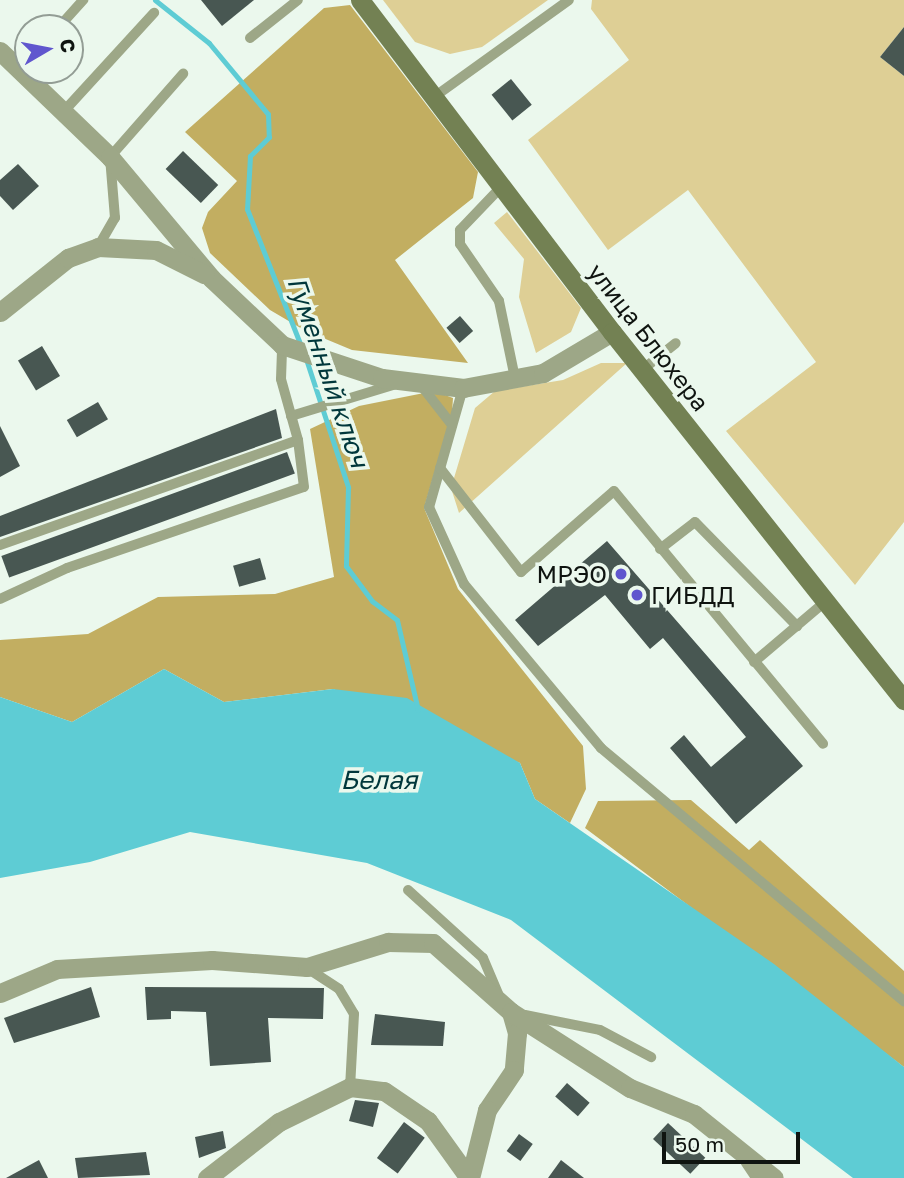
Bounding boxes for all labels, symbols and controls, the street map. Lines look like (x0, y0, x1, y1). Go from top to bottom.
north arrow (14, 14, 84, 84)
text: С (56, 37, 81, 54)
street label: улица Блюхера (583, 258, 715, 416)
water label: Гуменный ключ (281, 273, 375, 471)
place label: МРЭО (537, 560, 607, 588)
marker: МРЭО (613, 566, 629, 582)
place label: ГИБДД (651, 581, 735, 609)
marker: ГИБДД (629, 587, 645, 603)
water label: Белая (341, 764, 417, 796)
scale bar (666, 1118, 804, 1162)
text: 50 m (675, 1131, 724, 1157)

